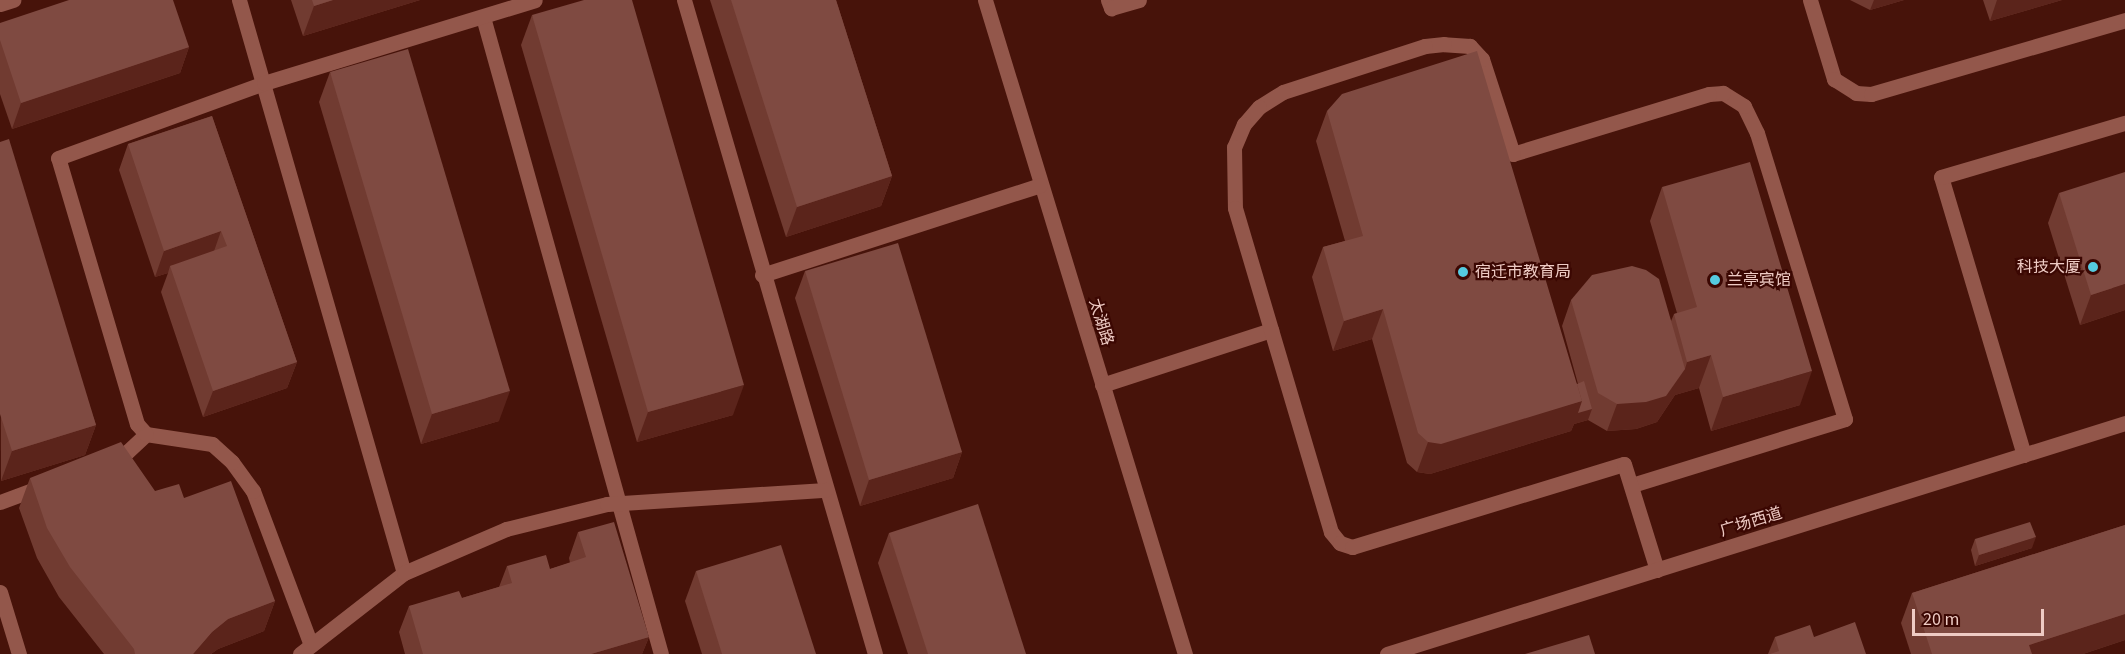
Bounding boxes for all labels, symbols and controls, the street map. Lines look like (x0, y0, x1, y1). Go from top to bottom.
place label: 科技大厦 (2017, 257, 2081, 277)
marker: 科技大厦 (2086, 260, 2100, 274)
place label: 宿迁市教育局 (1475, 262, 1571, 282)
marker: 宿迁市教育局 (1456, 265, 1470, 279)
place label: 兰亭宾馆 (1727, 270, 1791, 290)
marker: 兰亭宾馆 (1708, 273, 1722, 287)
street label: 太湖路 (1085, 296, 1117, 348)
street label: 广场西道 (1718, 503, 1784, 541)
scale bar (1915, 597, 2047, 635)
text: 20 m (1923, 607, 1959, 632)

